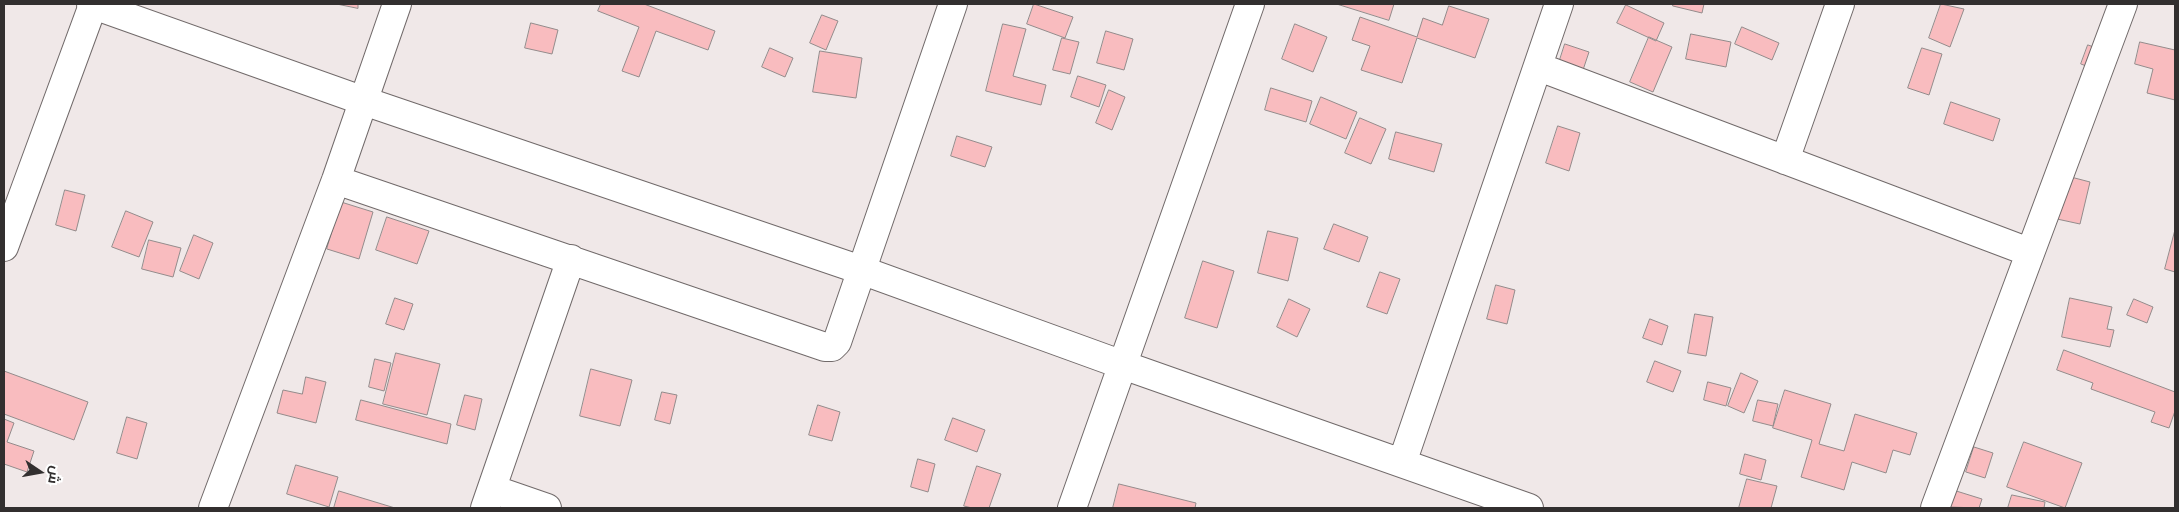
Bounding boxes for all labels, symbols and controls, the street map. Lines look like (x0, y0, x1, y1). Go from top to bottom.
north arrow (15, 447, 65, 497)
text: ش (44, 464, 65, 486)

